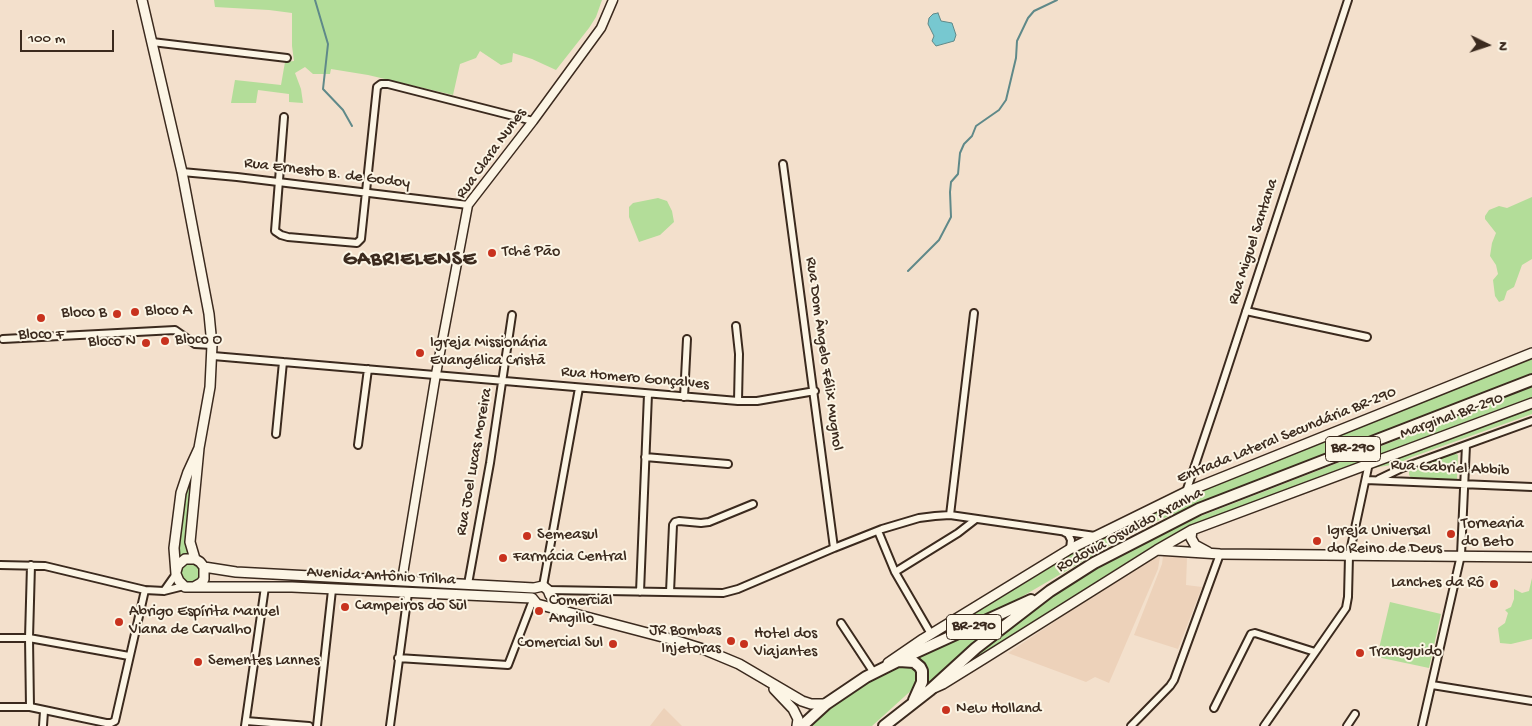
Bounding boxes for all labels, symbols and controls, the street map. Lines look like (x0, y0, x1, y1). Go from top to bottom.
scale bar (22, 20, 116, 52)
north arrow (1462, 20, 1512, 70)
text: 100 m (28, 30, 65, 48)
text: N (1494, 41, 1511, 51)
street label: Rua Clara Nunes (453, 105, 531, 203)
street label: Rua Ernesto B. de Godoy (243, 154, 411, 194)
street label: Rua Miguel Santana (1225, 177, 1283, 307)
place label: Tchê Pão (502, 243, 560, 263)
marker: Tchê Pão (486, 247, 498, 259)
district label: GABRIELENSE (342, 248, 478, 274)
street label: Rua Dom Ângelo Félix Mugnol (800, 256, 846, 452)
place label: Bloco A (145, 302, 192, 322)
place label: Bloco B (61, 304, 107, 324)
marker: Bloco A (129, 306, 141, 318)
marker: Bloco B (111, 308, 123, 320)
marker: Bloco F (35, 312, 47, 324)
place label: Bloco F (18, 326, 64, 346)
place label: Bloco O (175, 331, 222, 351)
place label: Bloco N (88, 333, 136, 353)
place label: Igreja Missionária Evangélica Cristã (430, 334, 547, 372)
marker: Bloco O (159, 335, 171, 347)
marker: Bloco N (140, 337, 152, 349)
marker: Igreja Missionária Evangélica Cristã (414, 347, 426, 359)
street label: Rua Homero Gonçalves (560, 363, 710, 395)
street label: Entrada Lateral Secundária BR-290 (1175, 383, 1399, 489)
street label: Rua Joel Lucas Moreira (453, 387, 497, 537)
street label: Marginal BR-290 (1398, 389, 1506, 445)
road number: BR-290 (1326, 436, 1380, 462)
street label: Rua Gabriel Abbib (1390, 456, 1510, 482)
street label: Rodovia Osvaldo Aranha (1053, 484, 1207, 578)
place label: Tornearia do Beto (1461, 515, 1524, 553)
place label: Igreja Universal do Reino de Deus (1327, 522, 1442, 560)
place label: Semeasul (537, 526, 598, 546)
marker: Tornearia do Beto (1445, 528, 1457, 540)
marker: Semeasul (521, 530, 533, 542)
marker: Igreja Universal do Reino de Deus (1311, 535, 1323, 547)
place label: Farmácia Central (513, 548, 627, 568)
marker: Farmácia Central (497, 552, 509, 564)
street label: Avenida Antônio Trilha (306, 564, 456, 590)
place label: Lanches da Rô (1391, 574, 1484, 594)
marker: Lanches da Rô (1488, 578, 1500, 590)
place label: Comercial Angillo (549, 592, 613, 630)
place label: Campeiros do Sul (355, 597, 467, 617)
marker: Campeiros do Sul (339, 601, 351, 613)
place label: Abrigo Espírita Manuel Viana de Carvalho (129, 603, 280, 641)
marker: Comercial Angillo (533, 605, 545, 617)
road number: BR-290 (946, 614, 1002, 640)
marker: Abrigo Espírita Manuel Viana de Carvalho (113, 616, 125, 628)
place label: JR Bombas Injetoras (649, 622, 721, 660)
place label: Hotel dos Viajantes (754, 625, 817, 663)
place label: Comercial Sul (517, 634, 603, 654)
marker: JR Bombas Injetoras (725, 635, 737, 647)
marker: Comercial Sul (607, 638, 619, 650)
marker: Hotel dos Viajantes (738, 638, 750, 650)
place label: Transguido (1370, 643, 1442, 663)
marker: Transguido (1354, 647, 1366, 659)
place label: Sementes Lannes (208, 652, 319, 672)
marker: Sementes Lannes (192, 656, 204, 668)
place label: New Holland (956, 700, 1041, 720)
marker: New Holland (940, 704, 952, 716)

